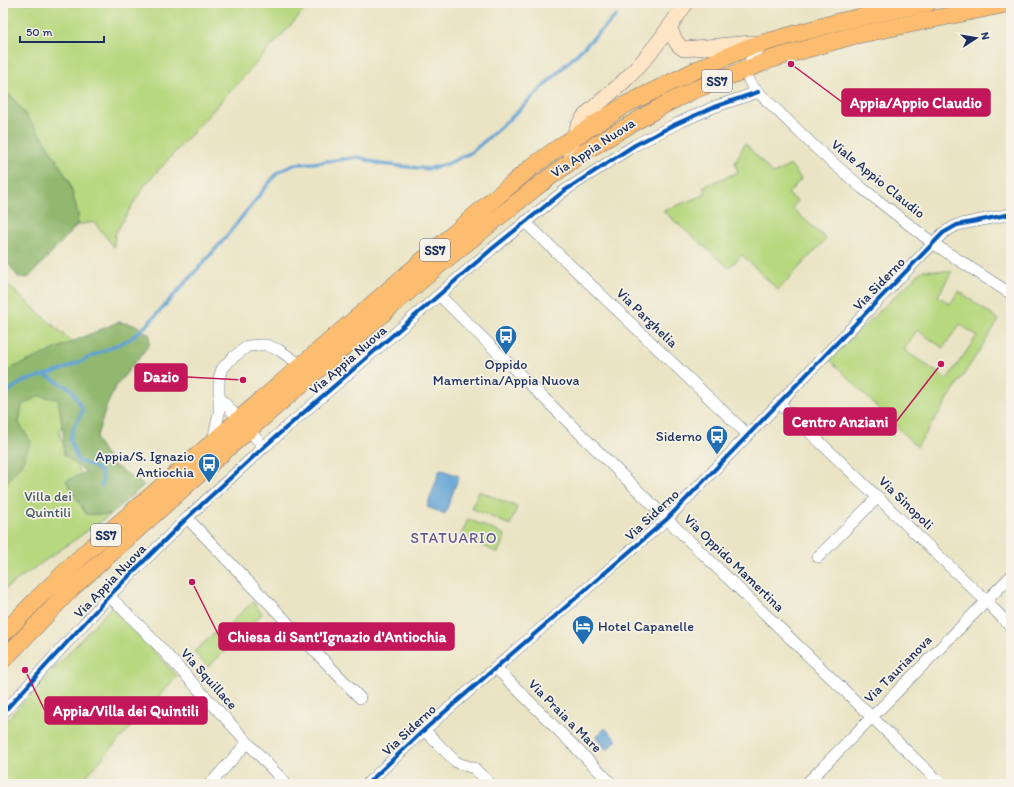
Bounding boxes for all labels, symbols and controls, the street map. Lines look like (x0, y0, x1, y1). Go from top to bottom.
scale bar (20, 18, 104, 44)
north arrow (956, 18, 996, 58)
text: 50 m (26, 25, 52, 39)
text: N (978, 31, 992, 41)
road number: SS7 (702, 70, 732, 92)
callout: Appia/Appio Claudio (842, 89, 990, 116)
text: Appia/Appio Claudio (849, 94, 982, 113)
street label: Via Appia Nuova (548, 114, 639, 182)
street label: Viale Appio Claudio (828, 136, 928, 222)
road number: SS7 (420, 239, 450, 261)
street label: Via Siderno (849, 254, 909, 314)
street label: Via Parghelia (613, 285, 682, 352)
street label: Via Appia Nuova (306, 321, 391, 398)
bus stop icon: Oppido Mamertina/Appia Nuova (493, 323, 519, 356)
place label: Oppido Mamertina/Appia Nuova (433, 356, 579, 389)
callout: Dazio (135, 364, 187, 391)
text: Dazio (143, 368, 179, 386)
callout: Centro Anziani (784, 408, 896, 435)
text: Centro Anziani (792, 413, 889, 431)
bus stop icon: Siderno (704, 423, 730, 456)
place label: Siderno (656, 428, 702, 445)
place label: Appia/S. Ignazio Antiochia (96, 448, 195, 481)
bus stop icon: Appia/S. Ignazio Antiochia (196, 451, 222, 484)
street label: Via Sinopoli (875, 473, 937, 533)
street label: Via Siderno (621, 486, 683, 544)
park label: Villa dei Quintili (24, 488, 72, 521)
street label: Via Oppido Mamertina (680, 511, 788, 615)
road number: SS7 (91, 524, 121, 546)
district label: STATUARIO (410, 529, 498, 547)
street label: Via Appia Nuova (70, 540, 150, 622)
hotel icon: Hotel Capanelle (570, 613, 596, 646)
place label: Hotel Capanelle (598, 618, 694, 635)
callout: Chiesa di Sant'Ignazio d'Antiochia (219, 623, 454, 650)
text: Chiesa di Sant'Ignazio d'Antiochia (228, 628, 447, 647)
street label: Via Taurianova (860, 631, 936, 707)
street label: Via Squillace (177, 645, 241, 713)
street label: Via Praia a Mare (525, 676, 606, 757)
callout: Appia/Villa dei Quintili (45, 697, 207, 724)
street label: Via Siderno (378, 701, 440, 759)
text: Appia/Villa dei Quintili (52, 702, 199, 721)

